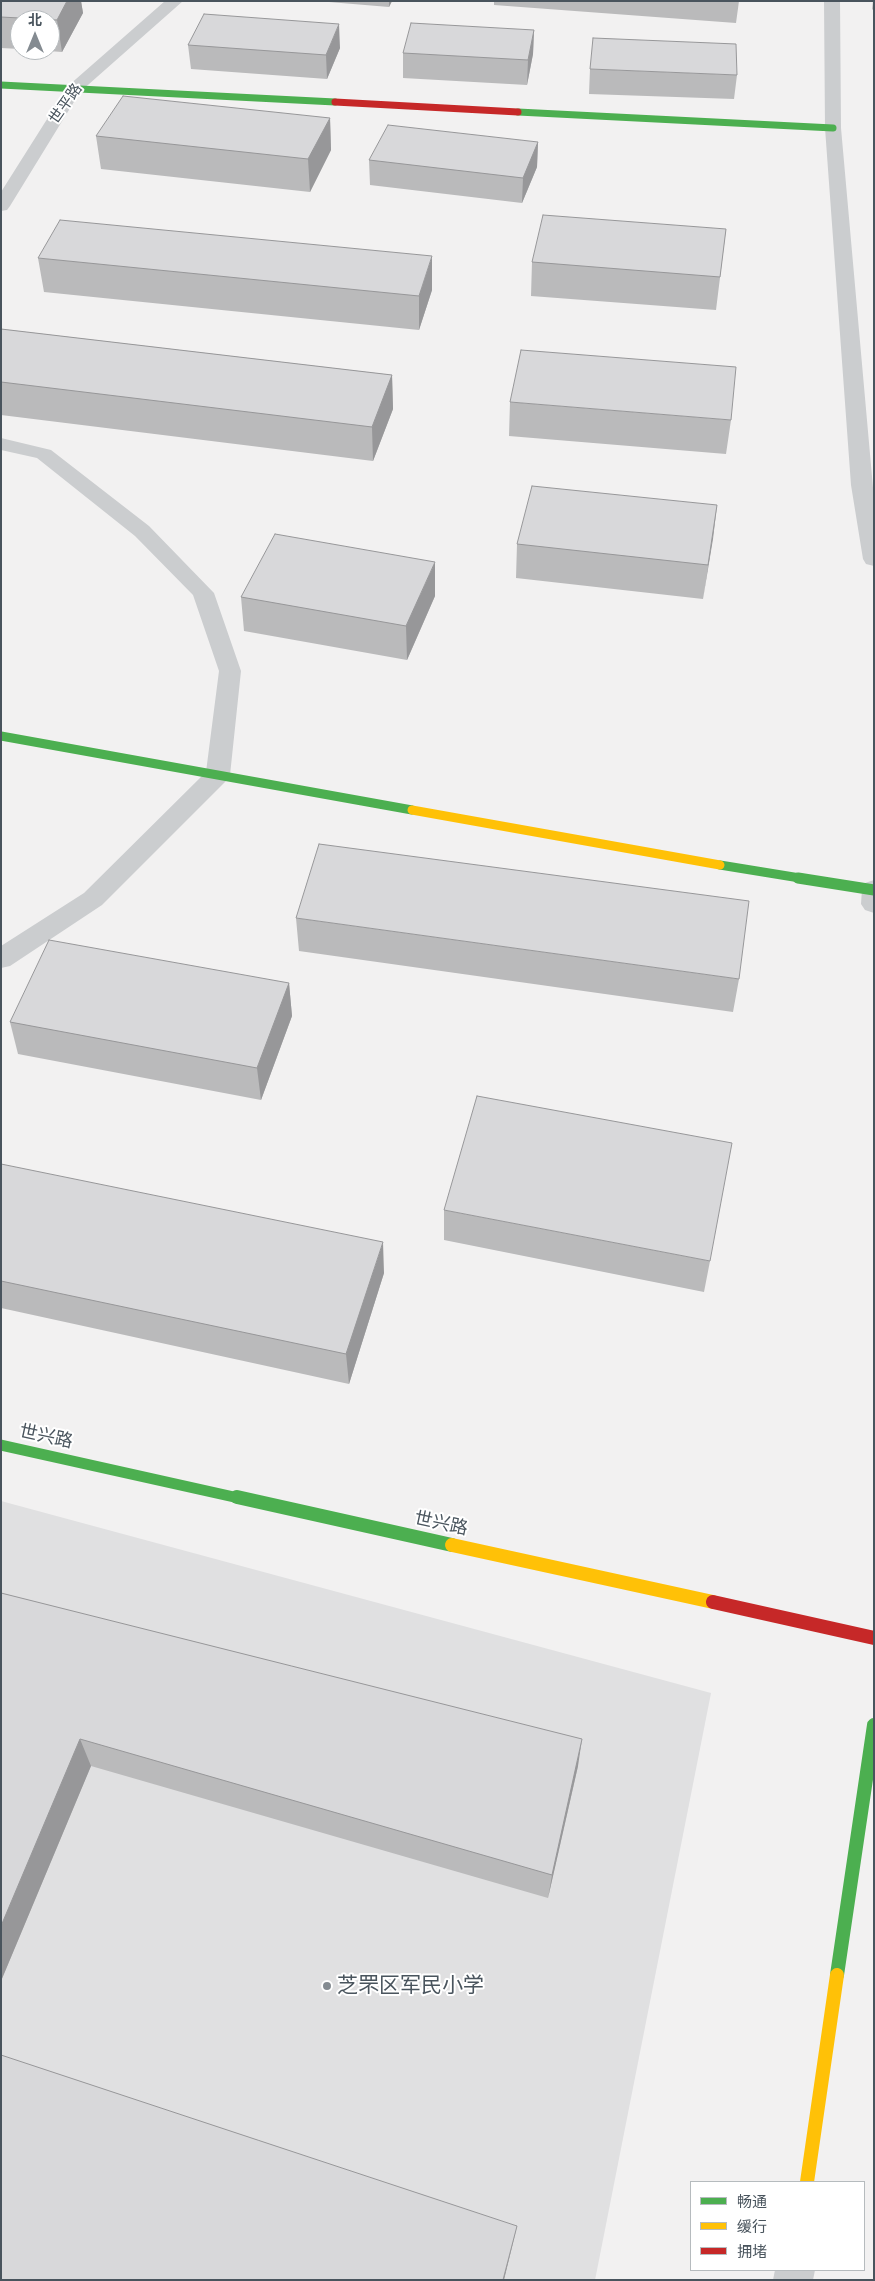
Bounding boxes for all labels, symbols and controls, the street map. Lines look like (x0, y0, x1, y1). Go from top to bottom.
north arrow (10, 10, 60, 60)
text: 北 (28, 12, 42, 29)
street label: 世平路 (46, 80, 86, 128)
street label: 世兴路 (17, 1421, 75, 1453)
street label: 世兴路 (412, 1508, 470, 1540)
place label: 芝罘区军民小学 (337, 1973, 484, 1999)
marker: 芝罘区军民小学 (321, 1980, 333, 1992)
legend (690, 2181, 865, 2271)
text: 畅通 (737, 2193, 767, 2211)
text: 缓行 (737, 2218, 767, 2236)
text: 拥堵 (737, 2243, 767, 2261)

